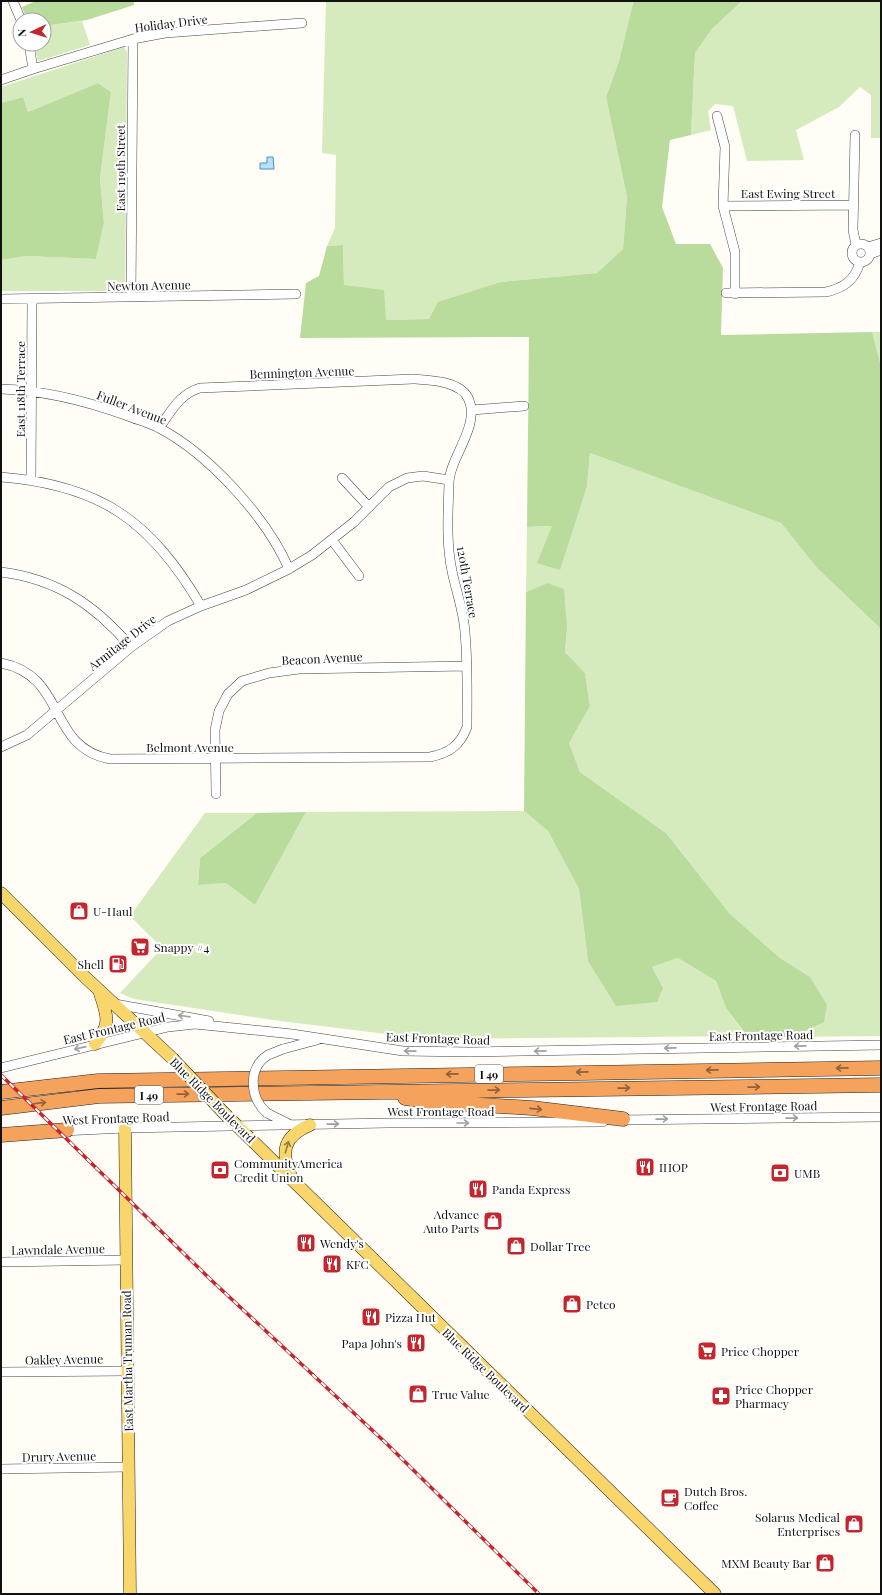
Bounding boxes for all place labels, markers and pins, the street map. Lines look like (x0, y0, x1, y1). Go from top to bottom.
shop icon: U-Haul (68, 900, 90, 922)
place label: U-Haul (93, 903, 133, 919)
supermarket icon: Snappy #4 (129, 936, 151, 958)
place label: Snappy #4 (154, 939, 210, 955)
fuel station icon: Shell (107, 953, 129, 975)
place label: Shell (78, 956, 105, 972)
place label: CommunityAmerica Credit Union (234, 1155, 343, 1185)
restaurant icon: IHOP (634, 1156, 656, 1178)
bank icon: CommunityAmerica Credit Union (209, 1159, 231, 1181)
place label: IHOP (659, 1159, 688, 1175)
bank icon: UMB (769, 1162, 791, 1184)
place label: UMB (794, 1165, 820, 1181)
restaurant icon: Panda Express (467, 1178, 489, 1200)
place label: Panda Express (492, 1181, 570, 1197)
place label: Advance Auto Parts (422, 1206, 479, 1236)
shop icon: Advance Auto Parts (482, 1210, 504, 1232)
restaurant icon: Wendy's (295, 1232, 317, 1254)
place label: Wendy's (319, 1235, 364, 1251)
shop icon: Dollar Tree (505, 1235, 527, 1257)
place label: Dollar Tree (530, 1238, 590, 1254)
restaurant icon: KFC (321, 1253, 343, 1275)
place label: KFC (346, 1256, 369, 1272)
shop icon: Petco (561, 1293, 583, 1315)
place label: Petco (586, 1296, 616, 1312)
restaurant icon: Pizza Hut (360, 1306, 382, 1328)
place label: Pizza Hut (385, 1309, 437, 1325)
restaurant icon: Papa John's (405, 1332, 427, 1354)
place label: Papa John's (342, 1335, 402, 1351)
supermarket icon: Price Chopper (696, 1340, 718, 1362)
place label: Price Chopper (721, 1343, 800, 1359)
place label: Price Chopper Pharmacy (735, 1381, 814, 1411)
shop icon: True Value (407, 1383, 429, 1405)
pharmacy icon: Price Chopper Pharmacy (710, 1385, 732, 1407)
place label: True Value (432, 1386, 490, 1402)
place label: Dutch Bros. Coffee (684, 1483, 747, 1513)
cafe icon: Dutch Bros. Coffee (659, 1487, 681, 1509)
place label: Solarus Medical Enterprises (755, 1509, 841, 1539)
shop icon: Solarus Medical Enterprises (843, 1513, 865, 1535)
shop icon: MXM Beauty Bar (814, 1552, 836, 1574)
place label: MXM Beauty Bar (721, 1555, 812, 1571)

